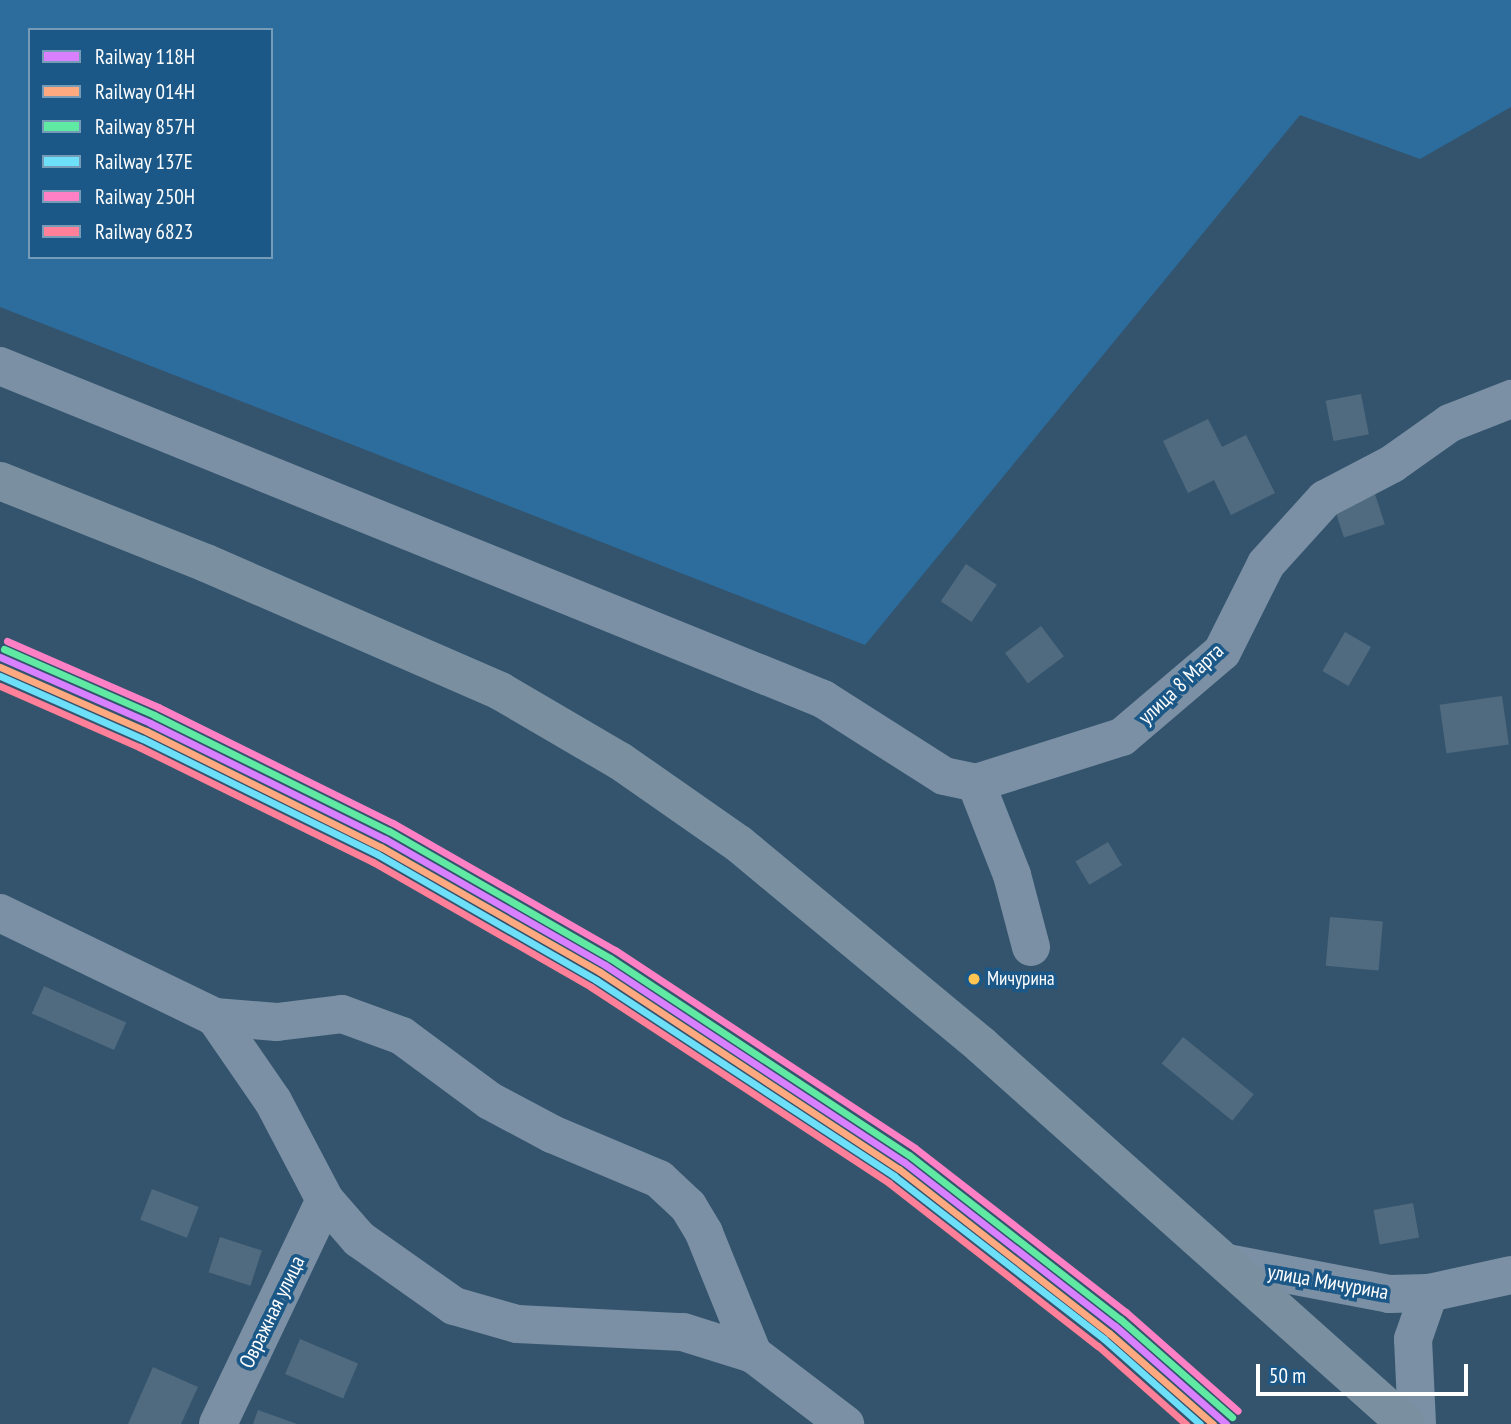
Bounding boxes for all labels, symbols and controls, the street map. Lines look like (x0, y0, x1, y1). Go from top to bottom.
legend (28, 28, 273, 259)
text: Railway 118Н (95, 43, 195, 70)
text: Railway 014Н (95, 78, 195, 105)
text: Railway 857Н (95, 113, 195, 140)
text: Railway 137Е (95, 148, 193, 175)
text: Railway 250Н (95, 183, 195, 210)
text: Railway 6823 (95, 218, 193, 245)
street label: улица 8 Марта (1133, 638, 1229, 730)
place label: Мичурина (987, 968, 1055, 990)
marker: Мичурина (967, 972, 981, 986)
street label: Овражная улица (234, 1252, 310, 1372)
street label: улица Мичурина (1266, 1259, 1390, 1305)
scale bar (1259, 1350, 1471, 1394)
text: 50 m (1269, 1362, 1306, 1389)

